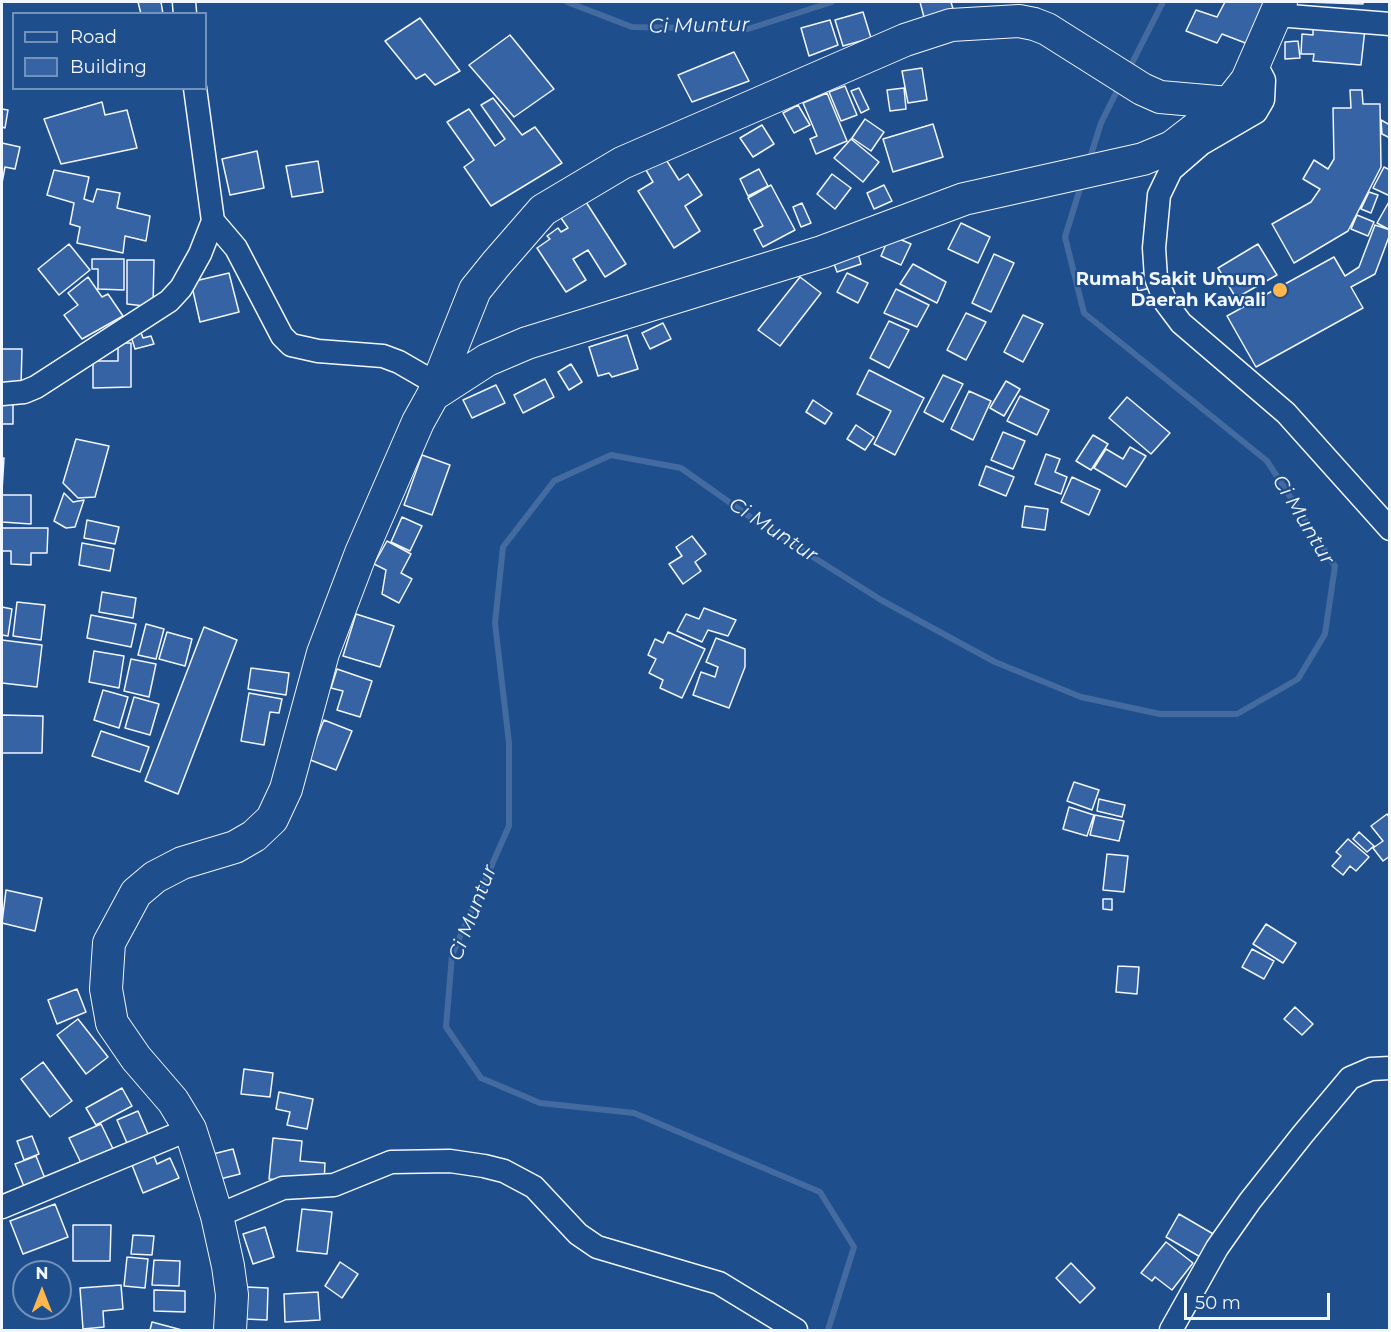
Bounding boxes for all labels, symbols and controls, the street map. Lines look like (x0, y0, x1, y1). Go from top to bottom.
legend (12, 12, 207, 90)
water label: Ci Muntur (648, 13, 750, 39)
text: Road (70, 26, 117, 48)
text: Building (70, 56, 147, 78)
place label: Rumah Sakit Umum Daerah Kawali (1076, 269, 1266, 312)
marker: Rumah Sakit Umum Daerah Kawali (1271, 281, 1289, 299)
water label: Ci Muntur (1267, 471, 1339, 569)
water label: Ci Muntur (724, 493, 822, 567)
water label: Ci Muntur (444, 862, 502, 964)
north arrow (12, 1260, 72, 1320)
text: N (36, 1264, 48, 1283)
scale bar (1187, 1281, 1332, 1319)
text: 50 m (1195, 1292, 1241, 1314)

